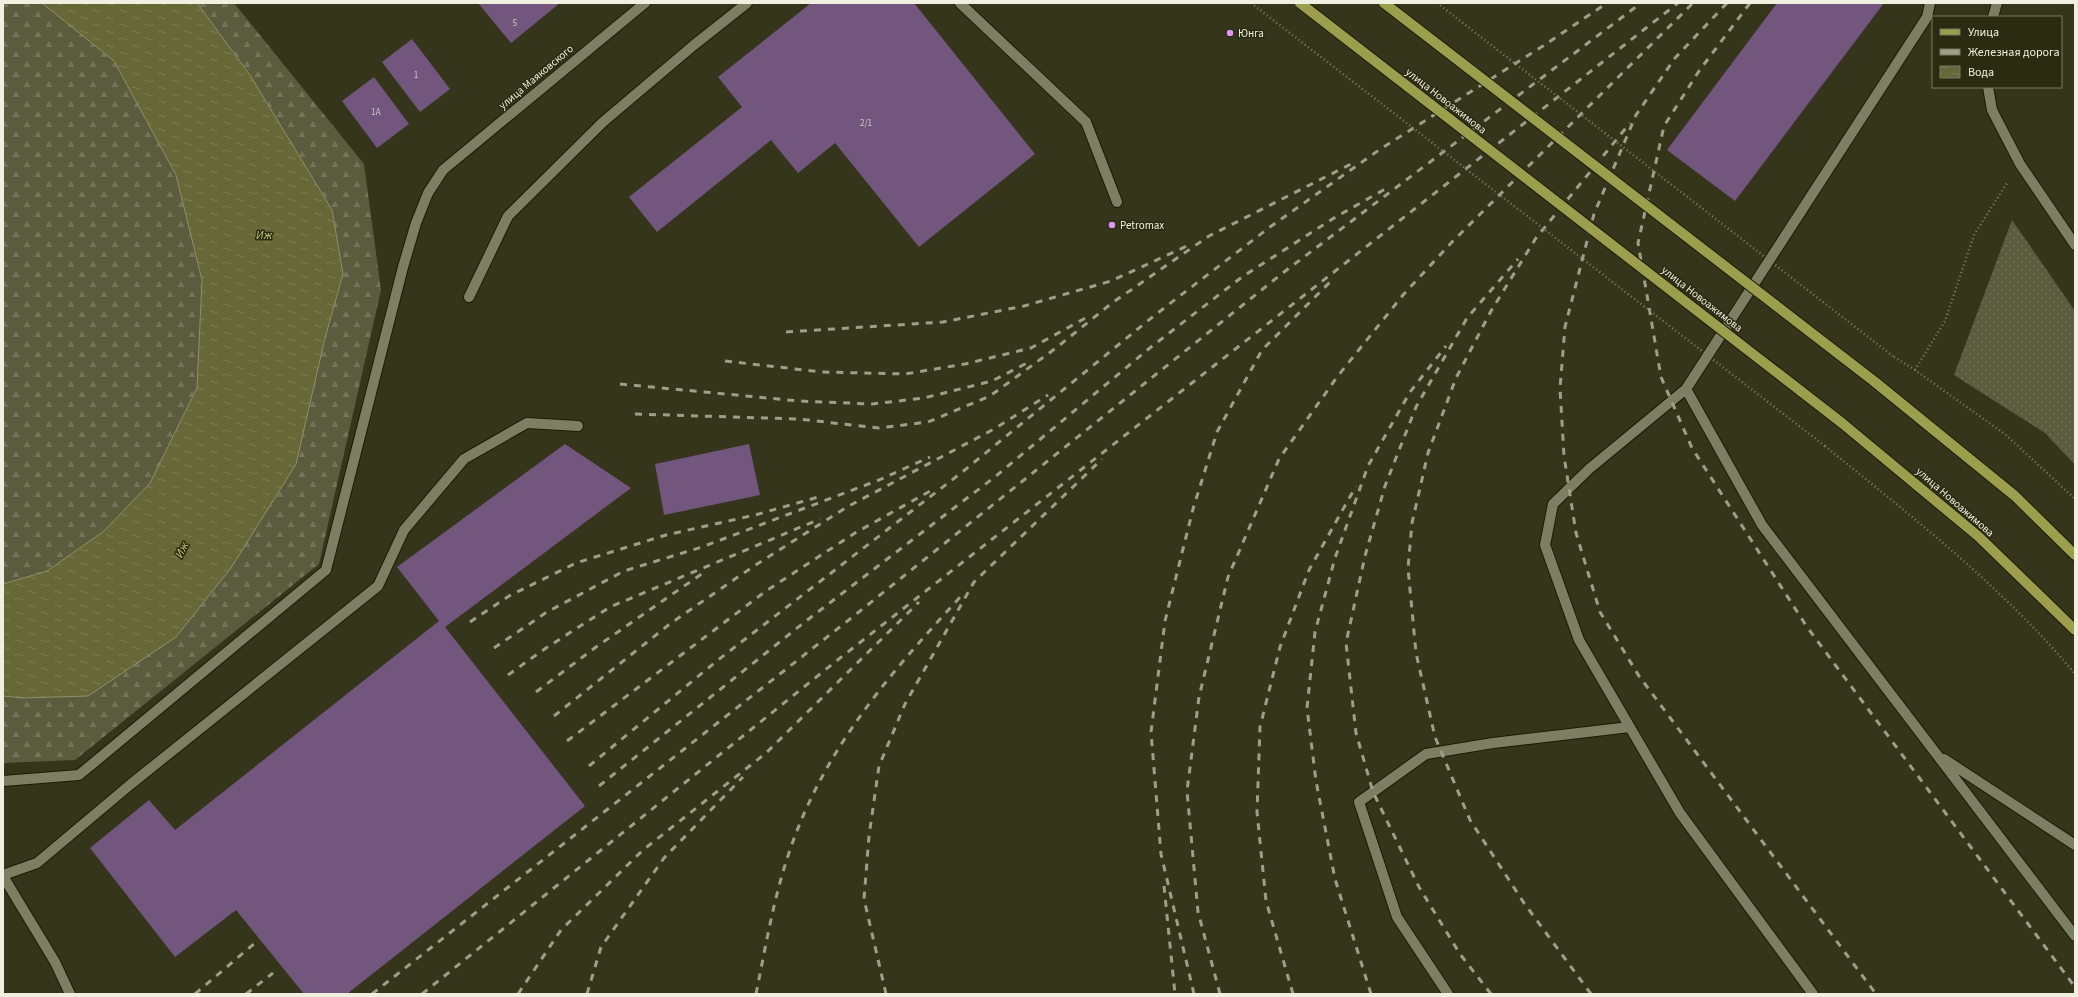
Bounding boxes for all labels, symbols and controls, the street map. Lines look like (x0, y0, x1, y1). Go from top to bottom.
legend (1932, 16, 2062, 88)
house number: 5 (513, 17, 518, 30)
text: Улица (1968, 24, 1999, 41)
place label: Юнга (1238, 26, 1264, 41)
marker: Юнга (1225, 28, 1235, 38)
street label: улица Маяковского (495, 41, 577, 113)
text: Железная дорога (1968, 44, 2060, 61)
text: Вода (1968, 64, 1994, 81)
street label: улица Новоажимова (1402, 65, 1490, 137)
house number: 1 (414, 69, 418, 82)
house number: 1А (371, 106, 381, 119)
house number: 2/1 (860, 117, 872, 130)
place label: Petromax (1120, 218, 1164, 233)
marker: Petromax (1107, 220, 1117, 230)
water label: Иж (256, 227, 273, 244)
street label: улица Новоажимова (1658, 263, 1746, 335)
street label: улица Новоажимова (1913, 464, 1997, 540)
water label: Иж (171, 538, 194, 561)

